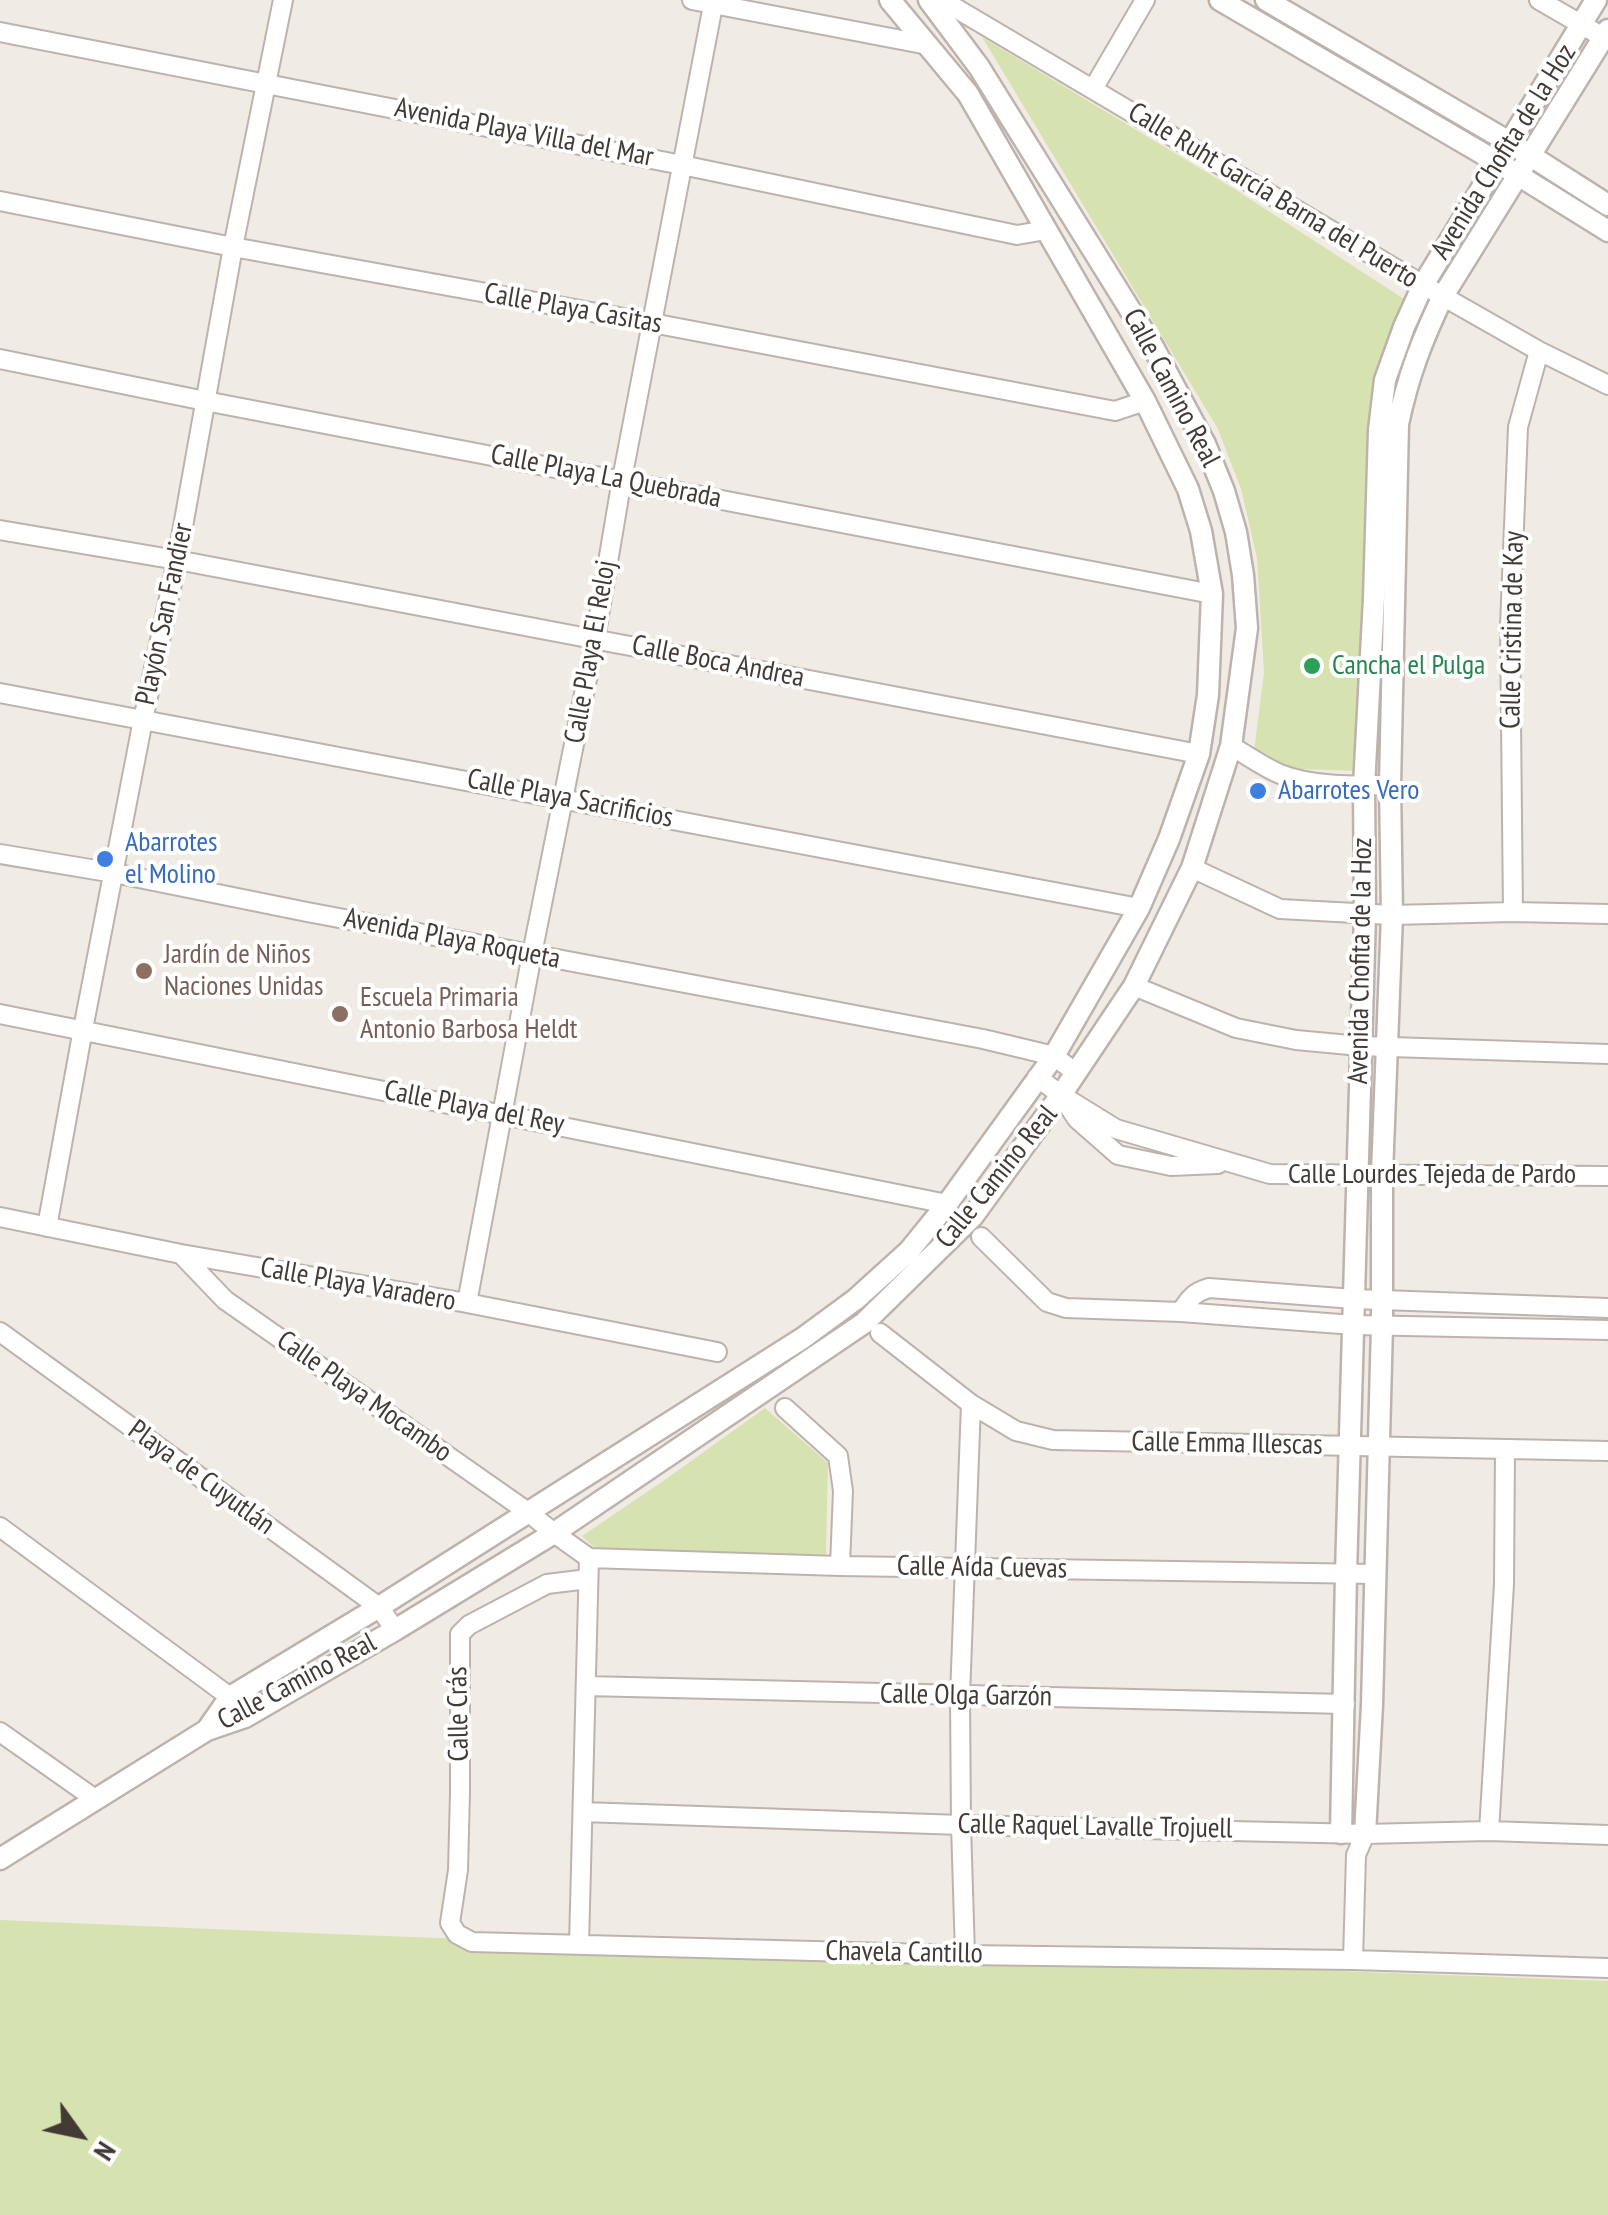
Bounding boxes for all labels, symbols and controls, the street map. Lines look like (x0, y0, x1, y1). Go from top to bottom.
street label: Avenida Chofita de la Hoz (1424, 38, 1584, 266)
street label: Avenida Playa Villa del Mar (392, 91, 656, 175)
street label: Calle Ruht García Barna del Puerto (1122, 96, 1424, 296)
street label: Calle Playa Casitas (482, 277, 664, 341)
street label: Calle Camino Real (1115, 303, 1227, 473)
street label: Calle Playa La Quebrada (488, 438, 724, 516)
street label: Playón San Fandier (129, 520, 201, 708)
street label: Calle Cristina de Kay (1494, 531, 1532, 729)
street label: Calle Playa El Reloj (558, 558, 624, 746)
street label: Calle Boca Andrea (629, 629, 807, 695)
place label: Cancha el Pulga (1332, 649, 1485, 683)
marker: Cancha el Pulga (1301, 655, 1323, 677)
street label: Calle Playa Sacrificios (464, 763, 676, 835)
place label: Abarrotes Vero (1278, 774, 1419, 808)
marker: Abarrotes Vero (1247, 780, 1269, 802)
place label: Abarrotes el Molino (125, 826, 218, 892)
street label: Avenida Chofita de la Hoz (1342, 837, 1380, 1085)
marker: Abarrotes el Molino (94, 848, 116, 870)
street label: Avenida Playa Roqueta (341, 902, 563, 976)
place label: Jardín de Niños Naciones Unidas (164, 938, 323, 1004)
marker: Jardín de Niños Naciones Unidas (133, 960, 155, 982)
place label: Escuela Primaria Antonio Barbosa Heldt (360, 981, 577, 1047)
marker: Escuela Primaria Antonio Barbosa Heldt (329, 1003, 351, 1025)
street label: Calle Playa del Rey (381, 1074, 567, 1142)
street label: Calle Camino Real (929, 1099, 1065, 1255)
street label: Calle Lourdes Tejeda de Pardo (1288, 1158, 1576, 1192)
street label: Calle Playa Varadero (258, 1251, 458, 1319)
street label: Calle Playa Mocambo (270, 1324, 458, 1470)
street label: Playa de Cuyutlán (121, 1414, 281, 1542)
street label: Calle Emma Illescas (1131, 1426, 1323, 1462)
street label: Calle Aída Cuevas (897, 1550, 1067, 1586)
street label: Calle Camino Real (212, 1626, 382, 1738)
street label: Calle Crás (441, 1666, 477, 1762)
street label: Calle Olga Garzón (880, 1678, 1052, 1714)
street label: Calle Raquel Lavalle Trojuell (957, 1808, 1233, 1846)
street label: Chavela Cantillo (825, 1935, 983, 1971)
north arrow (30, 2085, 130, 2185)
text: N (86, 2135, 125, 2168)

